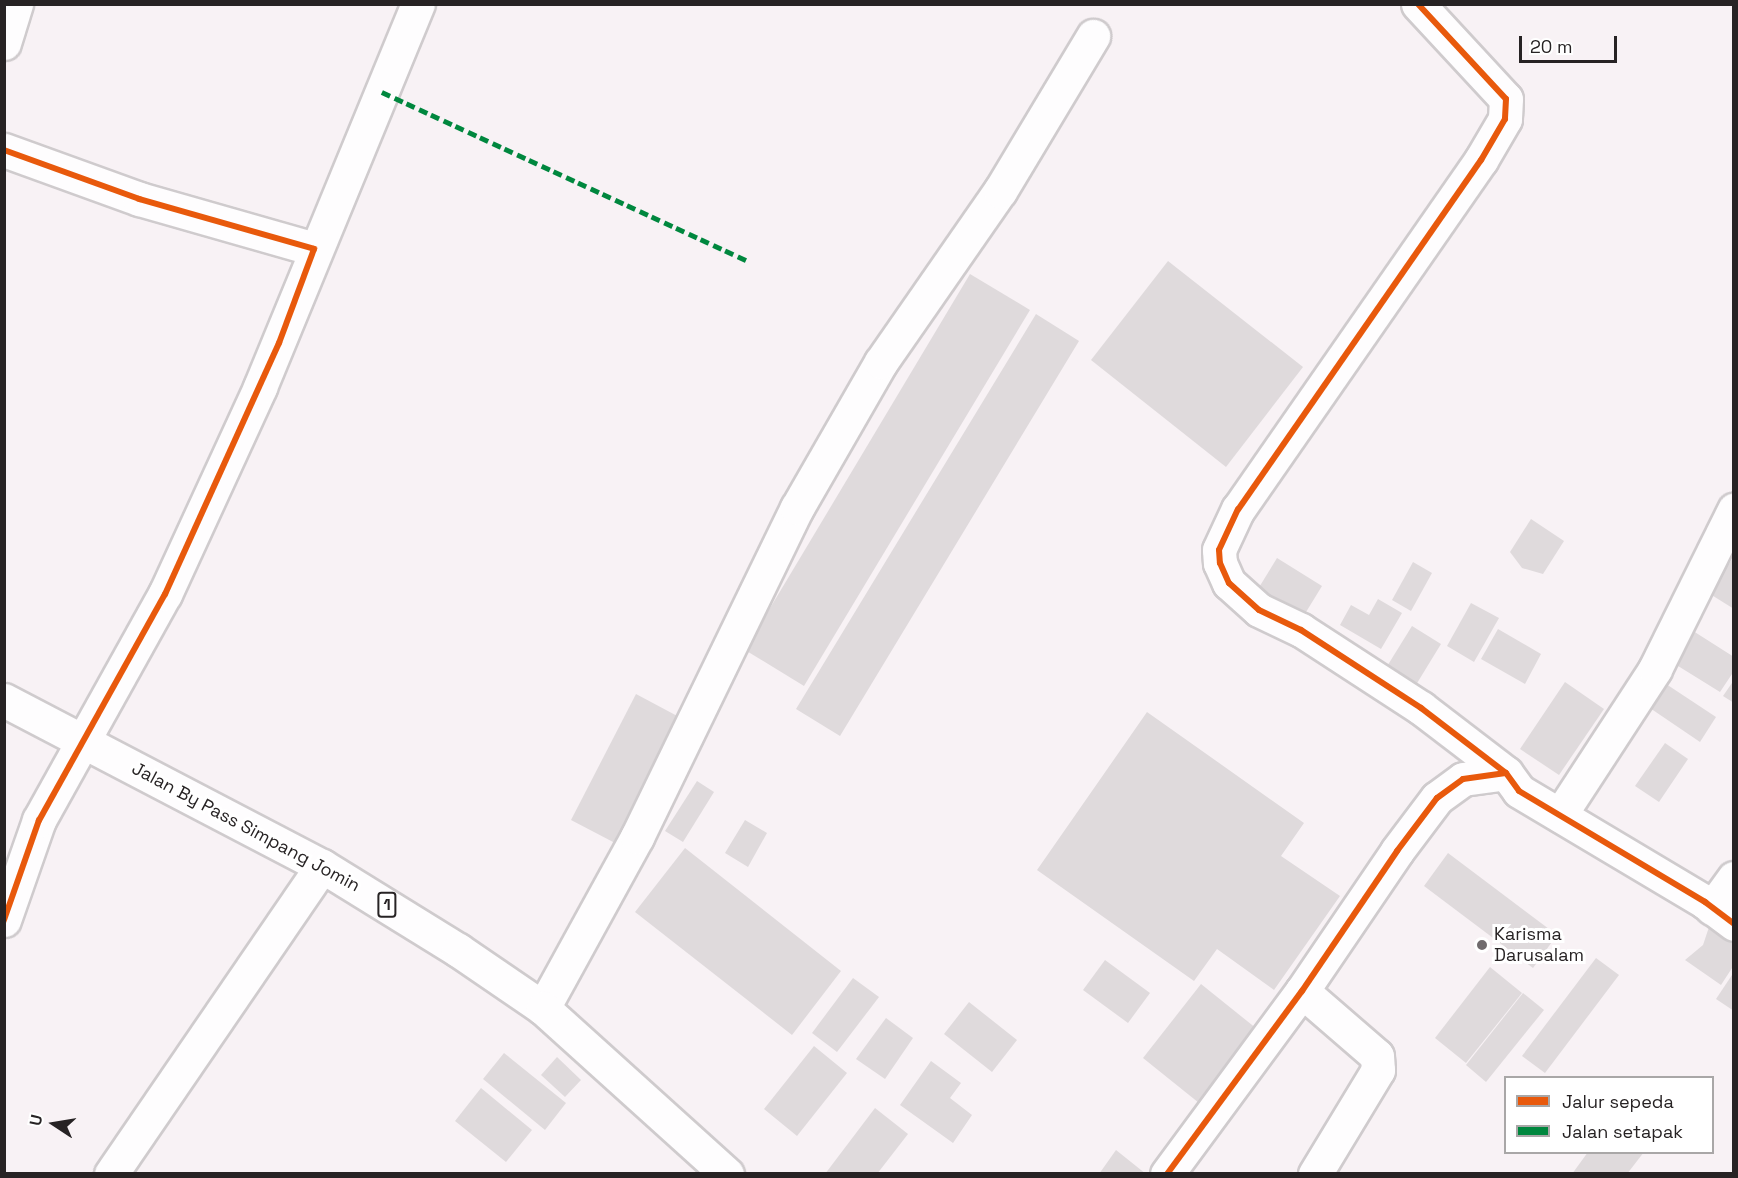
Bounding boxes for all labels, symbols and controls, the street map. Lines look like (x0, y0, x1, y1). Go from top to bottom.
scale bar (1522, 24, 1620, 62)
text: 20 m (1530, 35, 1573, 58)
street label: Jalan By Pass Simpang Jomin (128, 758, 364, 896)
road number: 1 (376, 892, 398, 918)
place label: Karisma Darusalam (1494, 924, 1584, 966)
marker: Karisma Darusalam (1475, 938, 1489, 952)
legend (1504, 1076, 1714, 1154)
text: Jalur sepeda (1562, 1090, 1674, 1113)
north arrow (24, 1094, 84, 1154)
text: U (25, 1113, 47, 1128)
text: Jalan setapak (1562, 1120, 1683, 1143)

